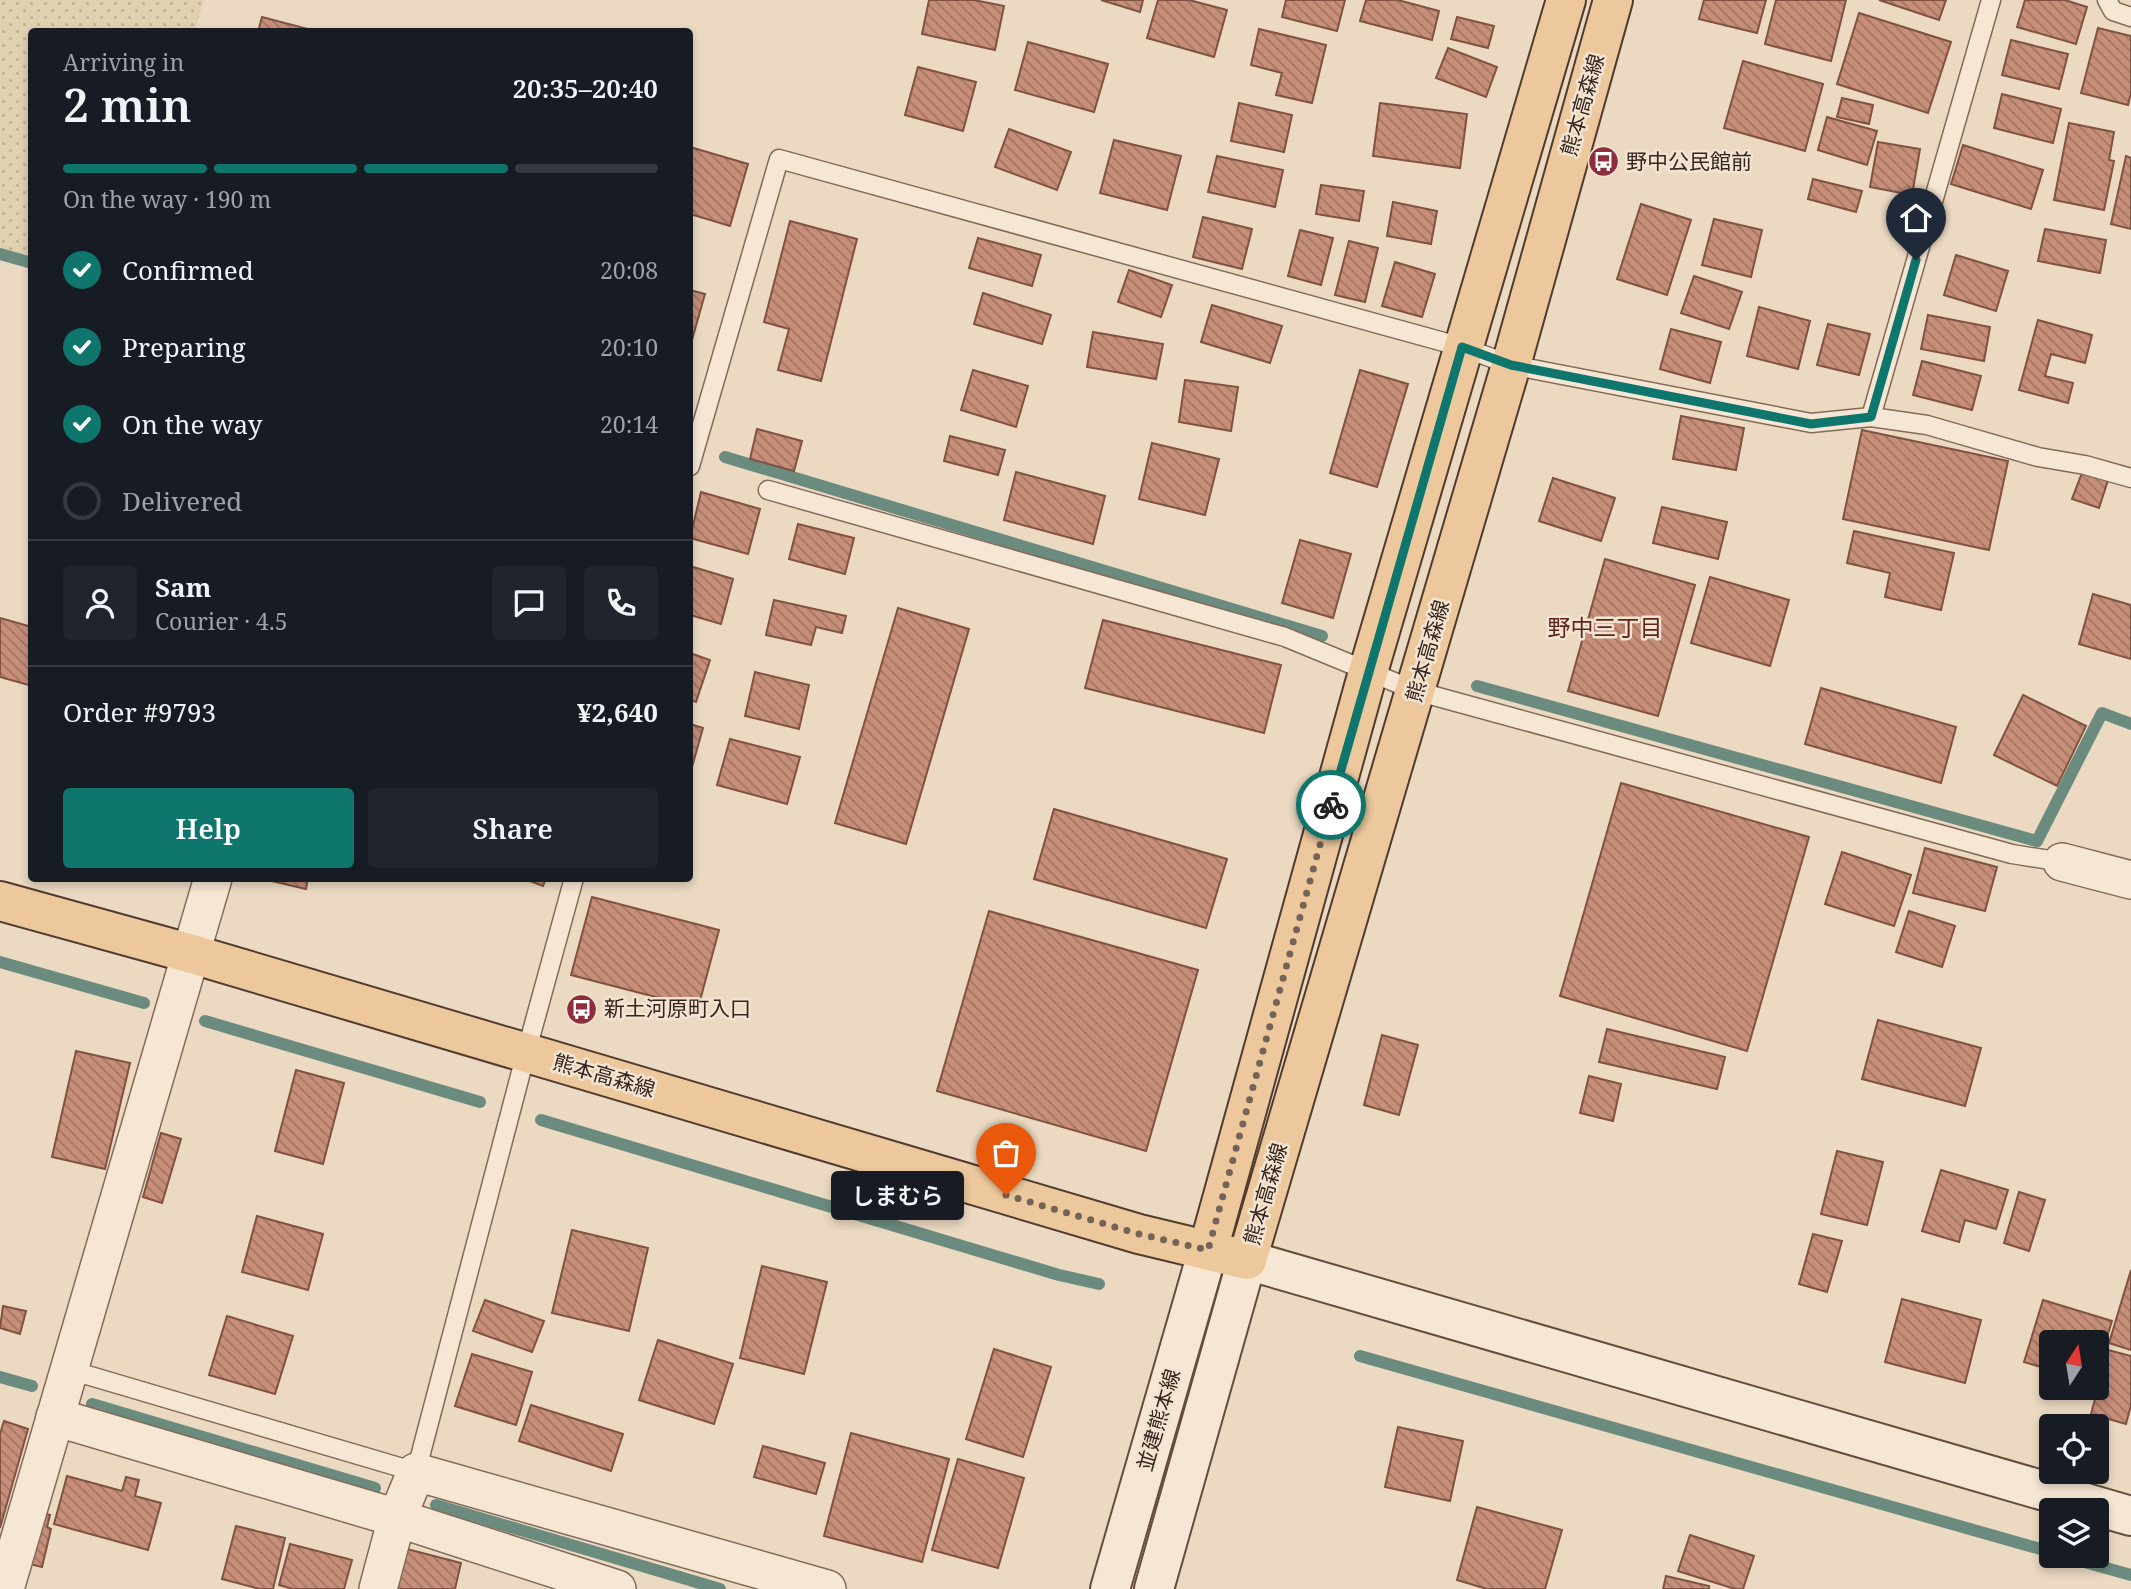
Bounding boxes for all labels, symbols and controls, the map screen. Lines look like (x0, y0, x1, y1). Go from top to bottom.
text: Arriving in (63, 46, 184, 78)
street label: 熊本高森線 (1554, 50, 1610, 159)
text: 20:35–20:40 (512, 70, 658, 106)
text: 2 min (63, 73, 191, 135)
bus stop icon: 野中公民館前 (1586, 145, 1620, 179)
place label: 野中公民館前 (1626, 147, 1752, 175)
text: On the way · 190 m (63, 183, 271, 215)
pin (1886, 188, 1946, 260)
icon: home (1897, 199, 1935, 237)
icon: check (63, 251, 101, 289)
text: Confirmed (122, 252, 254, 288)
text: 20:08 (600, 254, 658, 286)
icon: check (63, 328, 101, 366)
text: Preparing (122, 329, 246, 365)
text: 20:10 (600, 331, 658, 363)
icon: check (63, 405, 101, 443)
text: On the way (122, 406, 262, 442)
text: 20:14 (600, 408, 658, 440)
text: Delivered (122, 483, 242, 519)
button: person (63, 566, 137, 640)
button: chat (492, 566, 566, 640)
button: phone (584, 566, 658, 640)
text: Sam (155, 569, 211, 605)
street label: 熊本高森線 (1399, 596, 1455, 705)
text: Courier · 4.5 (155, 605, 288, 637)
district label: 野中三丁目 (1548, 611, 1663, 643)
text: Order #9793 (63, 694, 216, 730)
text: ¥2,640 (577, 694, 658, 730)
courier (1296, 770, 1366, 840)
icon: bike (1312, 786, 1350, 824)
button: Help (63, 788, 354, 868)
button: Share (368, 788, 658, 868)
bus stop icon: 新土河原町入口 (564, 992, 598, 1026)
place label: 新土河原町入口 (604, 994, 751, 1022)
street label: 熊本高森線 (550, 1047, 659, 1103)
pin (976, 1123, 1036, 1195)
icon: bag (987, 1134, 1025, 1172)
street label: 熊本高森線 (1237, 1139, 1293, 1248)
callout: しまむら (831, 1170, 964, 1220)
text: しまむら (852, 1179, 944, 1211)
north arrow (2039, 1330, 2109, 1400)
map controls (2039, 1330, 2109, 1568)
street label: 並建熊本線 (1130, 1365, 1186, 1474)
button: locate (2039, 1414, 2109, 1484)
button: layers (2039, 1498, 2109, 1568)

